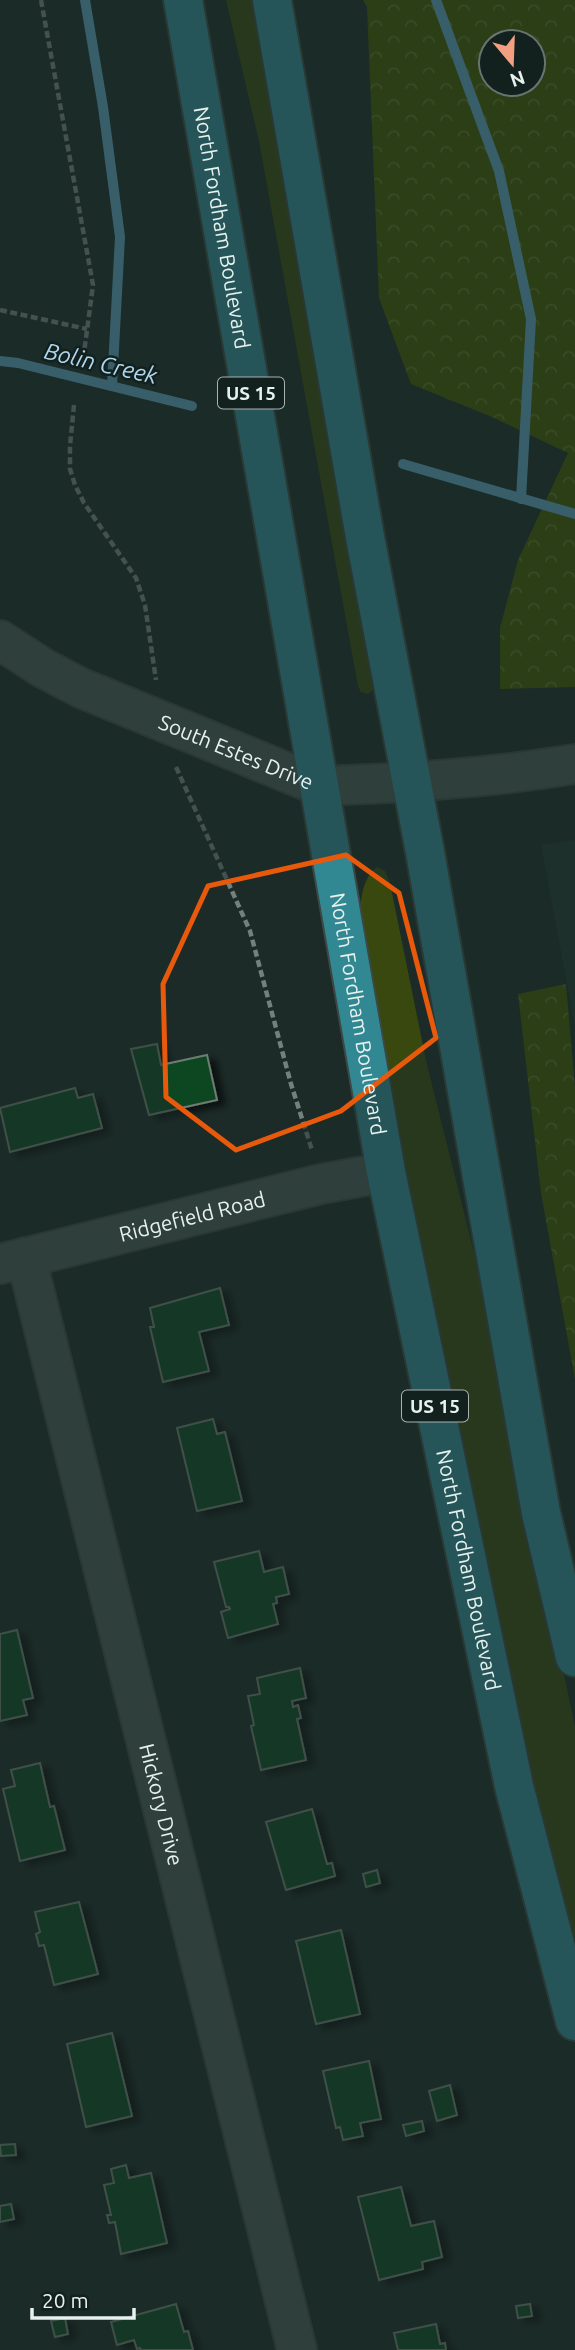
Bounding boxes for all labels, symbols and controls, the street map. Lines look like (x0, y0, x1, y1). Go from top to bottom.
north arrow (477, 28, 547, 98)
text: N (507, 66, 528, 92)
street label: North Fordham Boulevard (190, 105, 255, 351)
water label: Bolin Creek (42, 338, 160, 388)
road number: US 15 (218, 378, 284, 408)
street label: South Estes Drive (155, 709, 317, 794)
street label: North Fordham Boulevard (326, 891, 391, 1137)
street label: Ridgefield Road (116, 1186, 268, 1246)
road number: US 15 (402, 1390, 468, 1422)
street label: North Fordham Boulevard (432, 1447, 506, 1693)
street label: Hickory Drive (135, 1741, 188, 1868)
scale bar (32, 2276, 133, 2320)
text: 20 m (42, 2288, 89, 2312)

